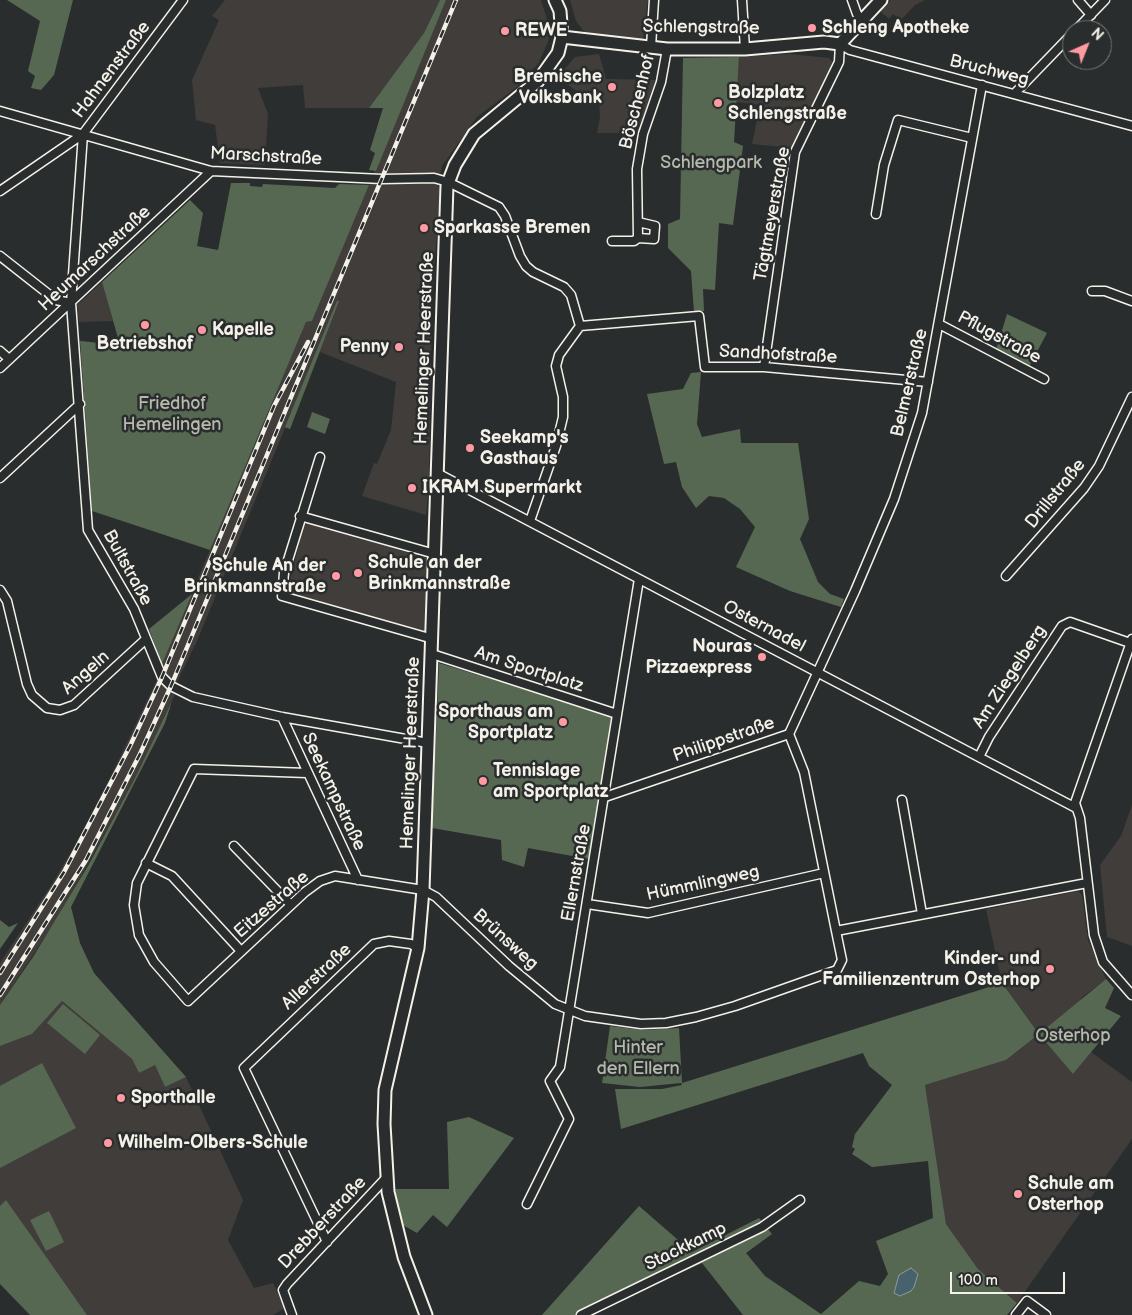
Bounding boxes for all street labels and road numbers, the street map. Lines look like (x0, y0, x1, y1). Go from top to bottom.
street label: Schlengstraße (642, 16, 760, 40)
street label: Hahnenstraße (69, 17, 155, 123)
street label: Bruchweg (947, 51, 1031, 91)
street label: Böschenhof (616, 52, 660, 152)
street label: Marschstraße (209, 143, 323, 171)
street label: Tägtmeyerstraße (751, 145, 795, 283)
street label: Heumarschstraße (34, 202, 156, 316)
street label: Hemelinger Heerstraße (411, 251, 439, 445)
street label: Pflugstraße (953, 307, 1045, 369)
street label: Belmerstraße (887, 327, 933, 439)
street label: Sandhofstraße (718, 341, 838, 369)
street label: Drillstraße (1021, 455, 1091, 533)
street label: Bultstraße (97, 526, 157, 610)
street label: Osternadel (719, 596, 809, 658)
street label: Am Ziegelberg (969, 621, 1051, 733)
street label: Am Sportplatz (472, 642, 586, 698)
street label: Angeln (58, 646, 114, 700)
street label: Hemelinger Heerstraße (397, 656, 425, 850)
street label: Philippstraße (670, 713, 778, 767)
street label: Seekampstraße (296, 730, 370, 854)
street label: Ellernstraße (558, 823, 596, 923)
street label: Hümmlingweg (645, 861, 761, 907)
street label: Eitzestraße (230, 867, 314, 943)
street label: Brünsweg (468, 905, 542, 975)
street label: Allerstraße (278, 939, 356, 1015)
street label: Drebberstraße (275, 1172, 371, 1274)
street label: Stackkamp (641, 1218, 731, 1276)

